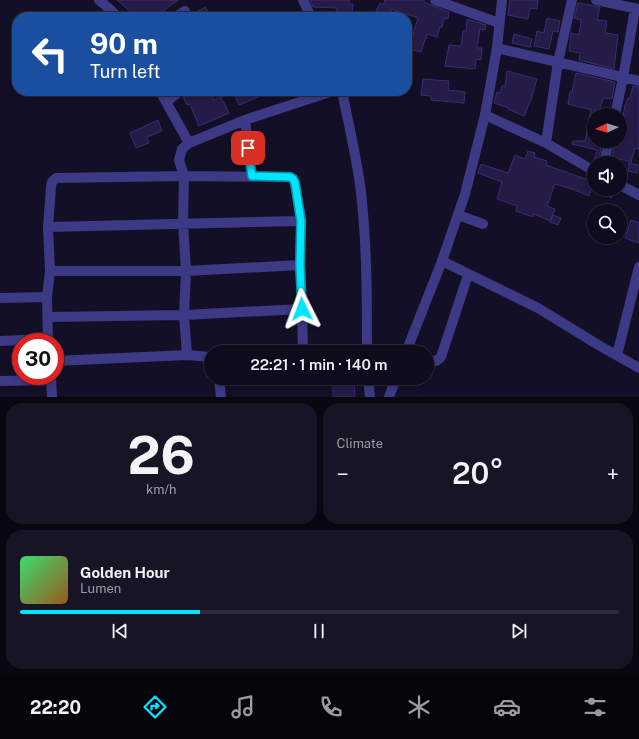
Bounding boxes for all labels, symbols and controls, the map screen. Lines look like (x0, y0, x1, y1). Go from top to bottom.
text: 90 m (90, 27, 158, 60)
icon: left (24, 28, 76, 80)
text: Turn left (90, 61, 160, 82)
north arrow (587, 108, 627, 148)
map controls (587, 108, 627, 244)
pin (231, 131, 265, 165)
icon: arrive (237, 137, 259, 159)
button: sound (587, 156, 627, 196)
button: search (587, 204, 627, 244)
position arrow (281, 288, 323, 330)
speed limit sign: 30 (12, 333, 64, 385)
text: 22:21 · 1 min · 140 m (250, 356, 388, 373)
text: 26 (128, 425, 195, 486)
text: Climate (337, 436, 383, 451)
text: 20° (452, 455, 503, 491)
text: − (337, 461, 349, 487)
text: + (607, 461, 619, 487)
text: km/h (146, 482, 177, 497)
text: Golden Hour (80, 564, 170, 581)
text: Lumen (80, 581, 121, 596)
icon: previous (109, 620, 131, 642)
icon: pause (308, 620, 330, 642)
icon: next (508, 620, 530, 642)
icon: directions (141, 693, 169, 721)
icon: music (229, 693, 257, 721)
icon: phone (317, 693, 345, 721)
icon: climate (405, 693, 433, 721)
icon: car (493, 693, 521, 721)
icon: filters (581, 693, 609, 721)
text: 22:20 (30, 697, 81, 718)

